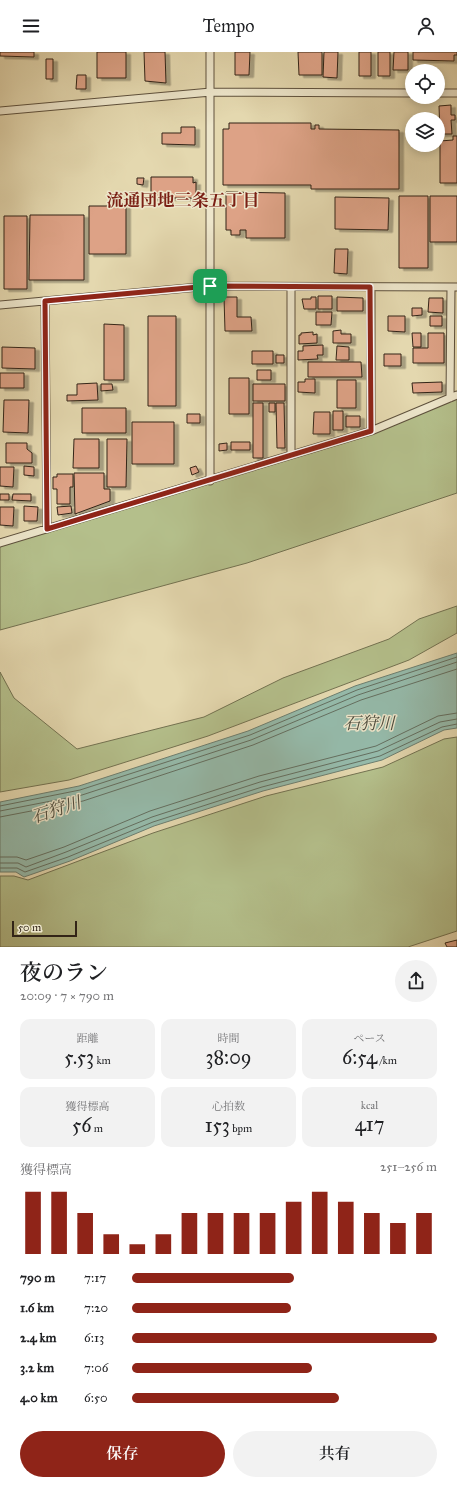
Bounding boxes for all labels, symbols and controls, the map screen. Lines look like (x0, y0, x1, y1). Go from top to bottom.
icon: menu (20, 15, 42, 37)
text: Tempo (203, 15, 254, 37)
icon: person (415, 15, 437, 37)
map controls (405, 64, 445, 152)
button: locate (405, 64, 445, 104)
button: layers (405, 112, 445, 152)
district label: 流通団地三条五丁目 (107, 190, 260, 211)
pin (193, 269, 227, 303)
icon: arrive (199, 275, 221, 297)
water label: 石狩川 (344, 713, 396, 734)
water label: 石狩川 (29, 792, 85, 828)
scale bar (12, 919, 77, 938)
text: 50 m (18, 921, 41, 934)
text: 夜のラン (20, 959, 108, 986)
button: share (395, 960, 437, 1002)
text: 20:09 · 7 × 790 m (20, 988, 114, 1004)
text: 距離 (77, 1032, 99, 1045)
text: 時間 (218, 1032, 240, 1045)
text: ペース (353, 1032, 386, 1045)
text: 5.53 (64, 1045, 94, 1069)
text: 38:09 (205, 1045, 252, 1069)
text: 6:54 (342, 1045, 377, 1069)
text: km (94, 1054, 111, 1067)
text: /km (377, 1054, 397, 1067)
text: kcal (361, 1099, 378, 1112)
text: 獲得標高 (66, 1100, 110, 1113)
text: 心拍数 (212, 1100, 245, 1113)
text: 417 (355, 1112, 384, 1136)
text: 56 (72, 1113, 91, 1137)
text: 153 (205, 1113, 230, 1137)
text: m (91, 1122, 103, 1135)
text: bpm (230, 1122, 252, 1135)
text: 251–256 m (380, 1159, 437, 1175)
text: 獲得標高 (20, 1162, 72, 1178)
text: 790 m (20, 1270, 55, 1286)
text: 7:17 (84, 1270, 106, 1286)
text: 1.6 km (20, 1300, 54, 1316)
text: 7:20 (84, 1300, 108, 1316)
text: 2.4 km (20, 1330, 57, 1346)
text: 6:13 (84, 1330, 104, 1346)
text: 3.2 km (20, 1360, 54, 1376)
text: 7:06 (84, 1360, 108, 1376)
text: 4.0 km (20, 1390, 58, 1406)
text: 6:50 (84, 1390, 108, 1406)
button: 保存 (20, 1431, 225, 1477)
button: 共有 (233, 1431, 437, 1477)

